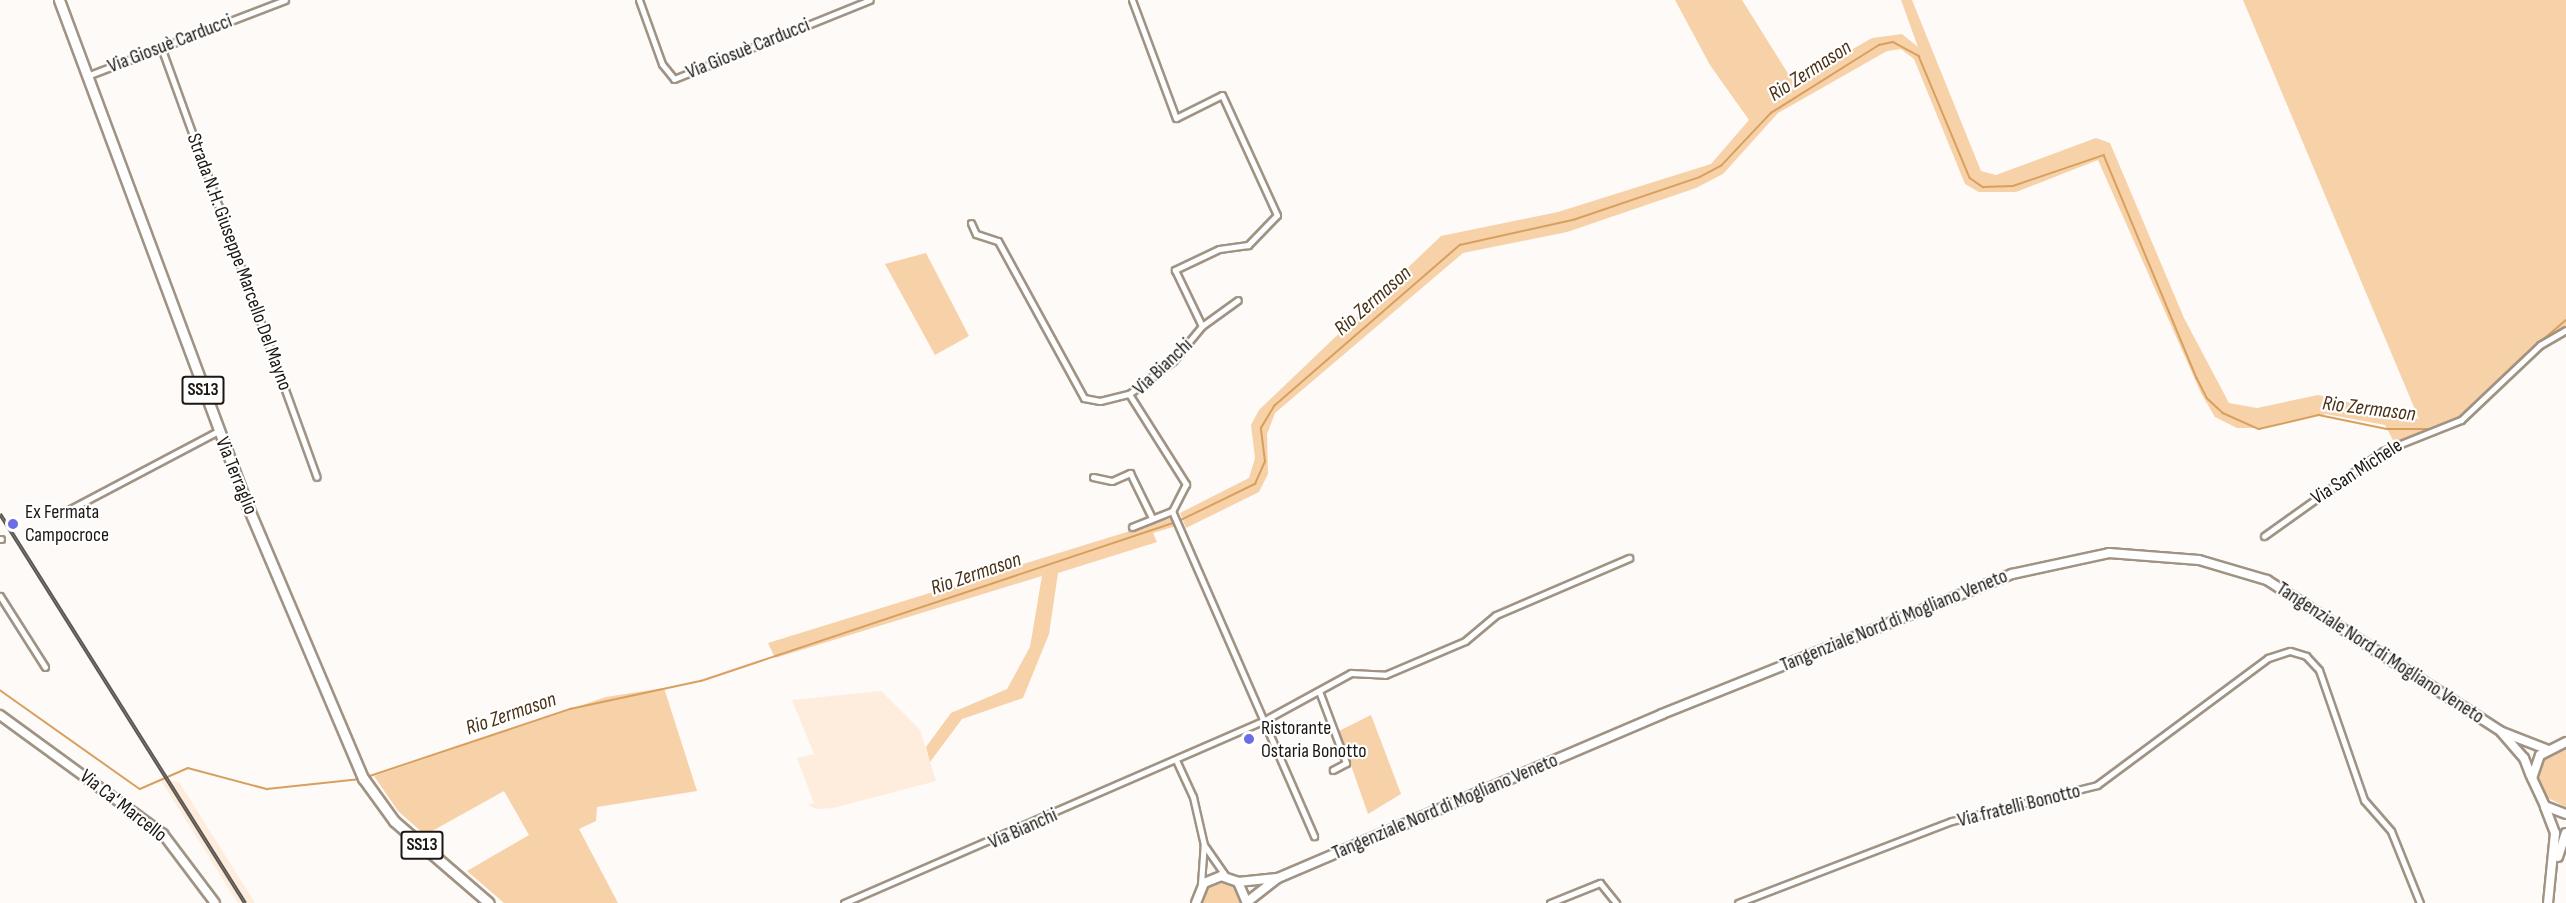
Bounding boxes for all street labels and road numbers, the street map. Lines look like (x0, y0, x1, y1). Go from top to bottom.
street label: Via Giosuè Carducci (104, 9, 236, 79)
street label: Via Giosuè Carducci (683, 13, 813, 85)
street label: Strada N.H. Giuseppe Marcello Del Mayno (181, 130, 297, 394)
street label: Via Bianchi (1128, 333, 1198, 401)
road number: SS13 (180, 375, 226, 405)
street label: Via Terraglio (210, 434, 262, 518)
street label: Via San Michele (2307, 434, 2407, 510)
street label: Tangenziale Nord di Mogliano Veneto (1777, 564, 2011, 678)
street label: Tangenziale Nord di Mogliano Veneto (2272, 577, 2488, 729)
street label: Tangenziale Nord di Mogliano Veneto (1329, 749, 1561, 865)
street label: Via Ca' Marcello (75, 765, 171, 847)
street label: Via fratelli Bonotto (1955, 779, 2083, 833)
street label: Via Bianchi (985, 803, 1061, 855)
road number: SS13 (400, 830, 444, 860)

